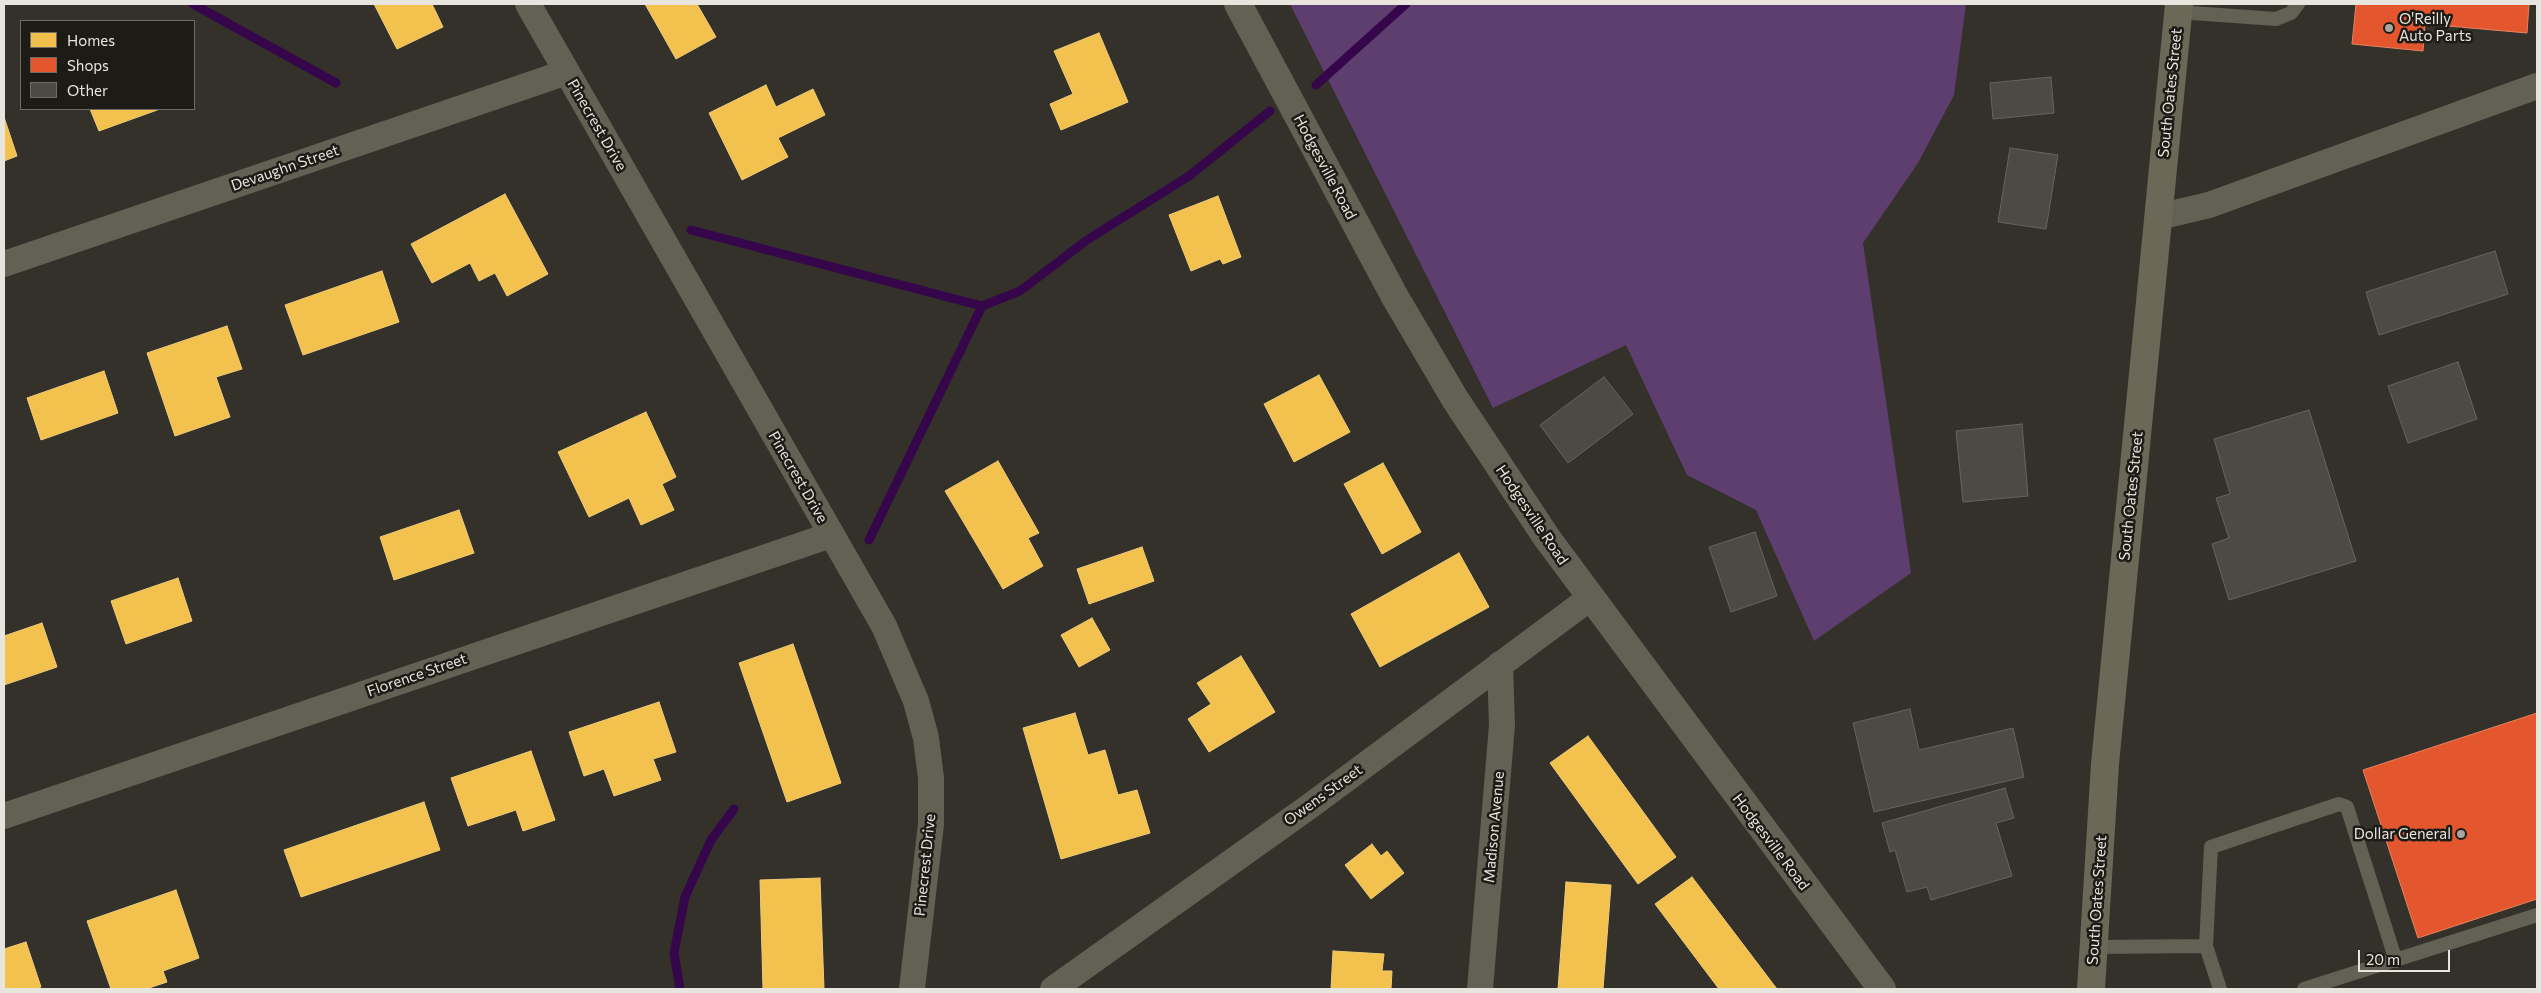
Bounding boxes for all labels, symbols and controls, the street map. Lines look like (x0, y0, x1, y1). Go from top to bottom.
place label: O'Reilly Auto Parts (2399, 10, 2472, 45)
legend (20, 20, 195, 110)
marker: O'Reilly Auto Parts (2383, 22, 2395, 34)
street label: South Oates Street (2154, 27, 2186, 159)
text: Homes (67, 31, 115, 49)
text: Shops (67, 56, 109, 74)
street label: Pinecrest Drive (563, 76, 631, 174)
text: Other (67, 81, 108, 99)
street label: Hodgesville Road (1290, 111, 1360, 223)
street label: Devaughn Street (229, 141, 341, 195)
street label: Pinecrest Drive (764, 428, 832, 526)
street label: South Oates Street (2115, 430, 2147, 562)
street label: Hodgesville Road (1492, 462, 1572, 568)
street label: Florence Street (365, 650, 469, 700)
street label: Owens Street (1280, 761, 1366, 829)
street label: Madison Avenue (1480, 771, 1508, 883)
street label: Hodgesville Road (1729, 790, 1813, 894)
street label: Pinecrest Drive (911, 813, 939, 917)
place label: Dollar General (2354, 825, 2451, 843)
marker: Dollar General (2455, 828, 2467, 840)
street label: South Oates Street (2083, 835, 2111, 965)
scale bar (2361, 940, 2454, 972)
text: 20 m (2366, 950, 2400, 968)

